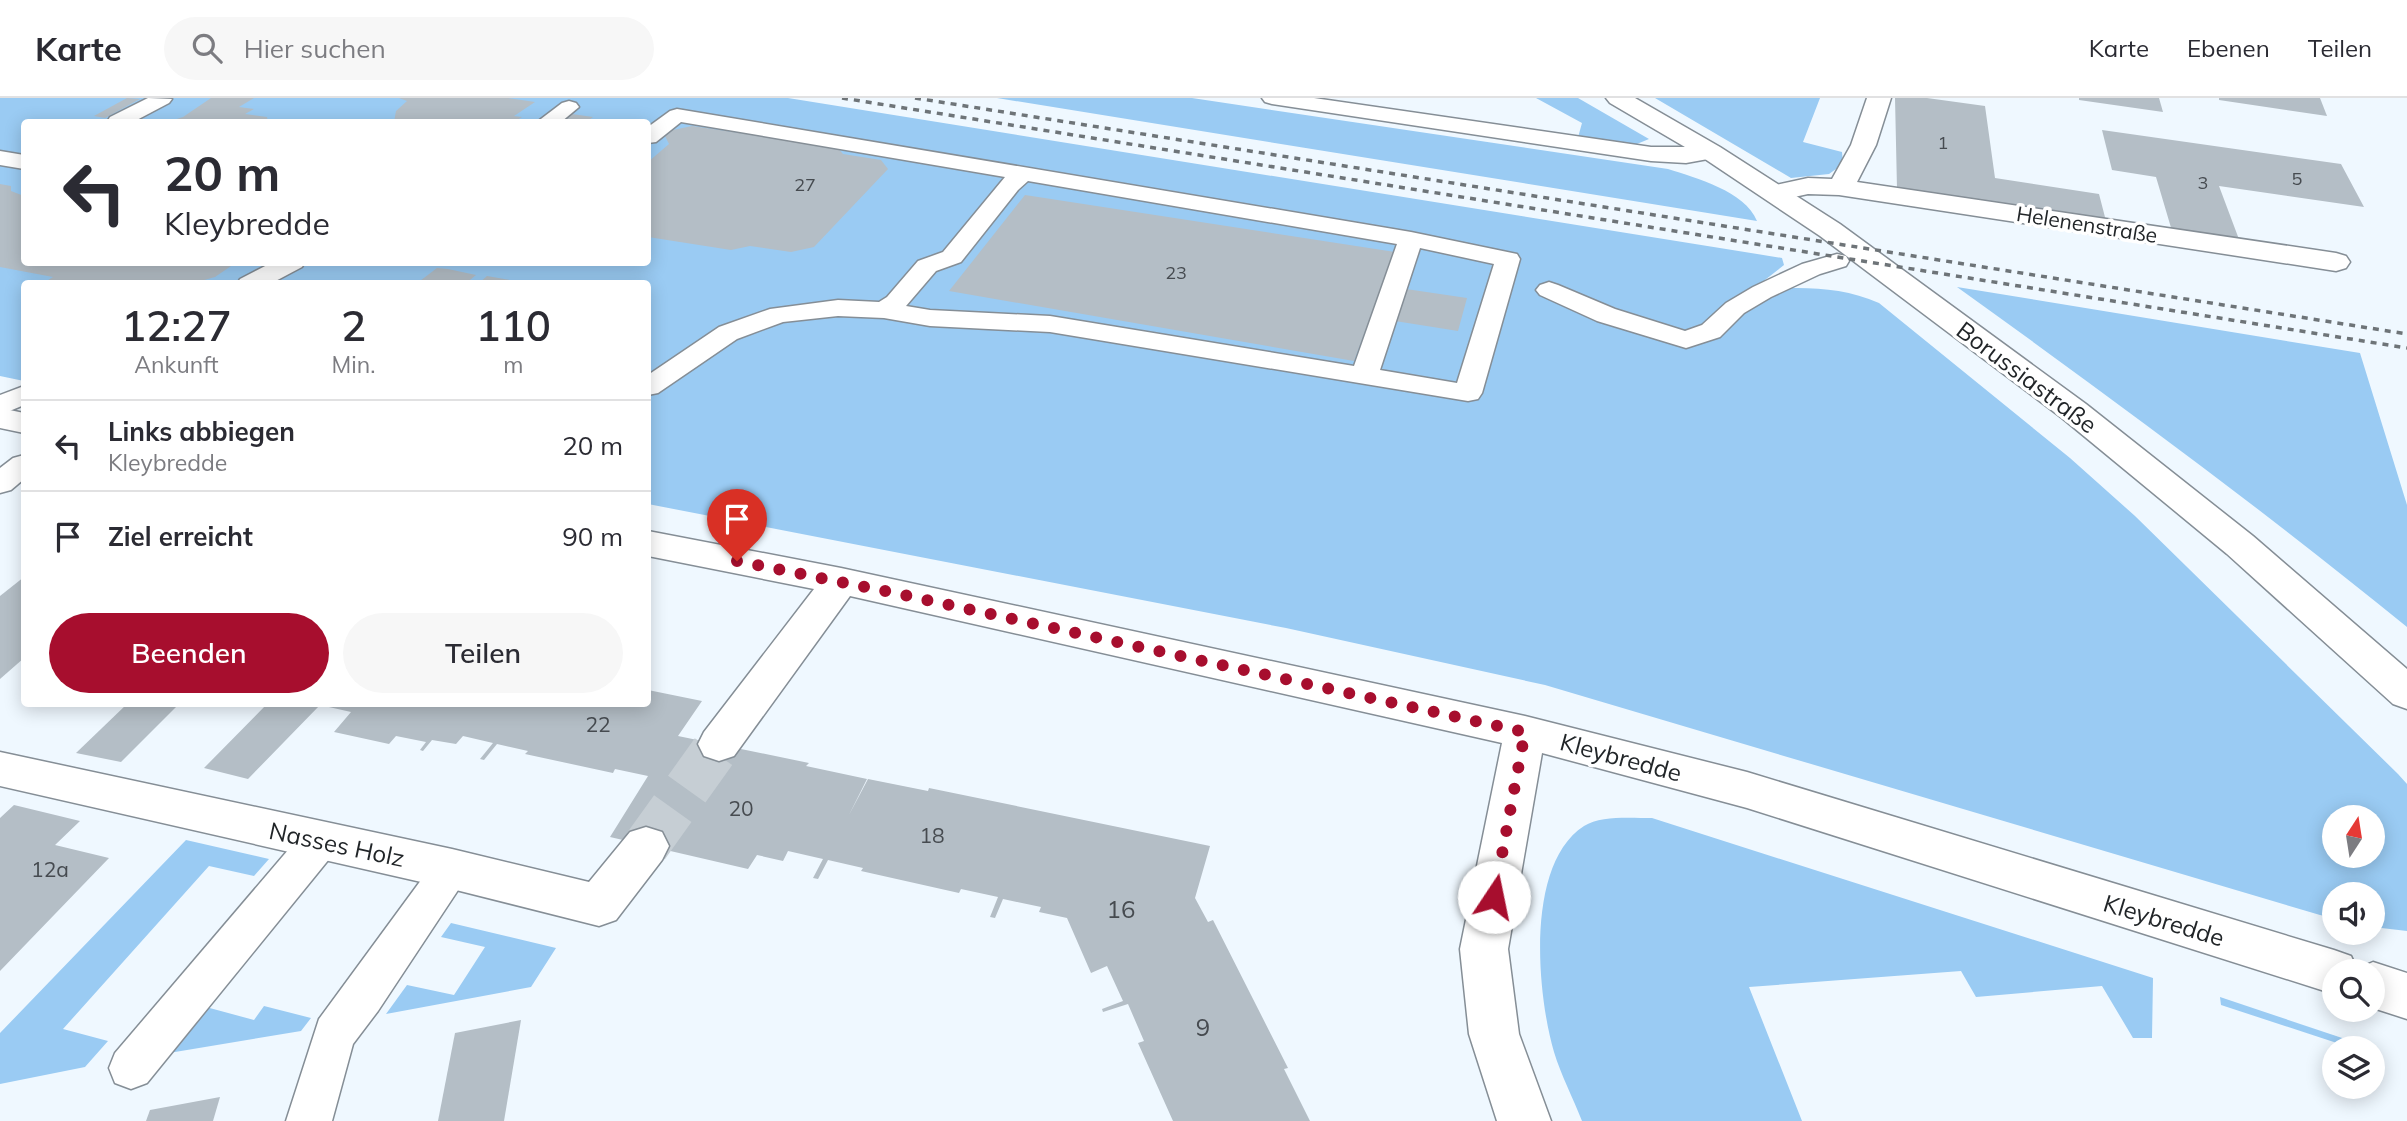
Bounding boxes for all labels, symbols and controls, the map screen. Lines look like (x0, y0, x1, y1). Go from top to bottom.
search box (164, 17, 654, 80)
text: Karte (35, 28, 122, 69)
icon: search (188, 29, 226, 67)
text: Hier suchen (244, 32, 386, 65)
text: Karte (2089, 33, 2149, 63)
text: Ebenen (2187, 33, 2270, 63)
text: Teilen (2308, 33, 2372, 63)
house number: 1 (1938, 131, 1948, 154)
text: 20 m (164, 142, 280, 203)
icon: left (49, 147, 140, 238)
house number: 5 (2292, 167, 2303, 190)
house number: 3 (2198, 171, 2208, 194)
house number: 27 (794, 173, 816, 196)
street label: Helenenstraße (2015, 200, 2159, 248)
text: Kleybredde (164, 203, 330, 243)
house number: 23 (1165, 261, 1187, 284)
text: 12:27 (121, 299, 232, 352)
text: 2 (341, 299, 366, 352)
text: 110 (475, 299, 551, 352)
street label: Borussiastraße (1951, 314, 2103, 440)
text: Ankunft (134, 350, 218, 379)
text: Min. (332, 350, 376, 379)
text: m (503, 350, 523, 379)
text: Links abbiegen (108, 415, 295, 448)
icon: left (49, 427, 87, 465)
text: 20 m (562, 429, 623, 462)
text: Kleybredde (108, 448, 227, 477)
pin (707, 489, 767, 561)
icon: arrive (718, 500, 756, 538)
icon: arrive (49, 518, 87, 556)
text: Ziel erreicht (108, 520, 253, 553)
text: 90 m (562, 520, 623, 553)
button: Beenden (49, 613, 329, 693)
button: Teilen (343, 613, 623, 693)
house number: 22 (585, 711, 611, 737)
street label: Kleybredde (1557, 726, 1685, 788)
house number: 20 (728, 795, 754, 821)
north arrow (2322, 805, 2385, 868)
map controls (2322, 805, 2385, 1099)
street label: Nasses Holz (267, 815, 407, 873)
house number: 18 (919, 822, 945, 848)
house number: 12a (31, 856, 69, 882)
position arrow (1457, 860, 1531, 934)
button: sound (2322, 882, 2385, 945)
street label: Kleybredde (2100, 887, 2228, 953)
house number: 16 (1107, 894, 1135, 924)
button: search (2322, 959, 2385, 1022)
house number: 9 (1196, 1012, 1210, 1042)
button: layers (2322, 1036, 2385, 1099)

